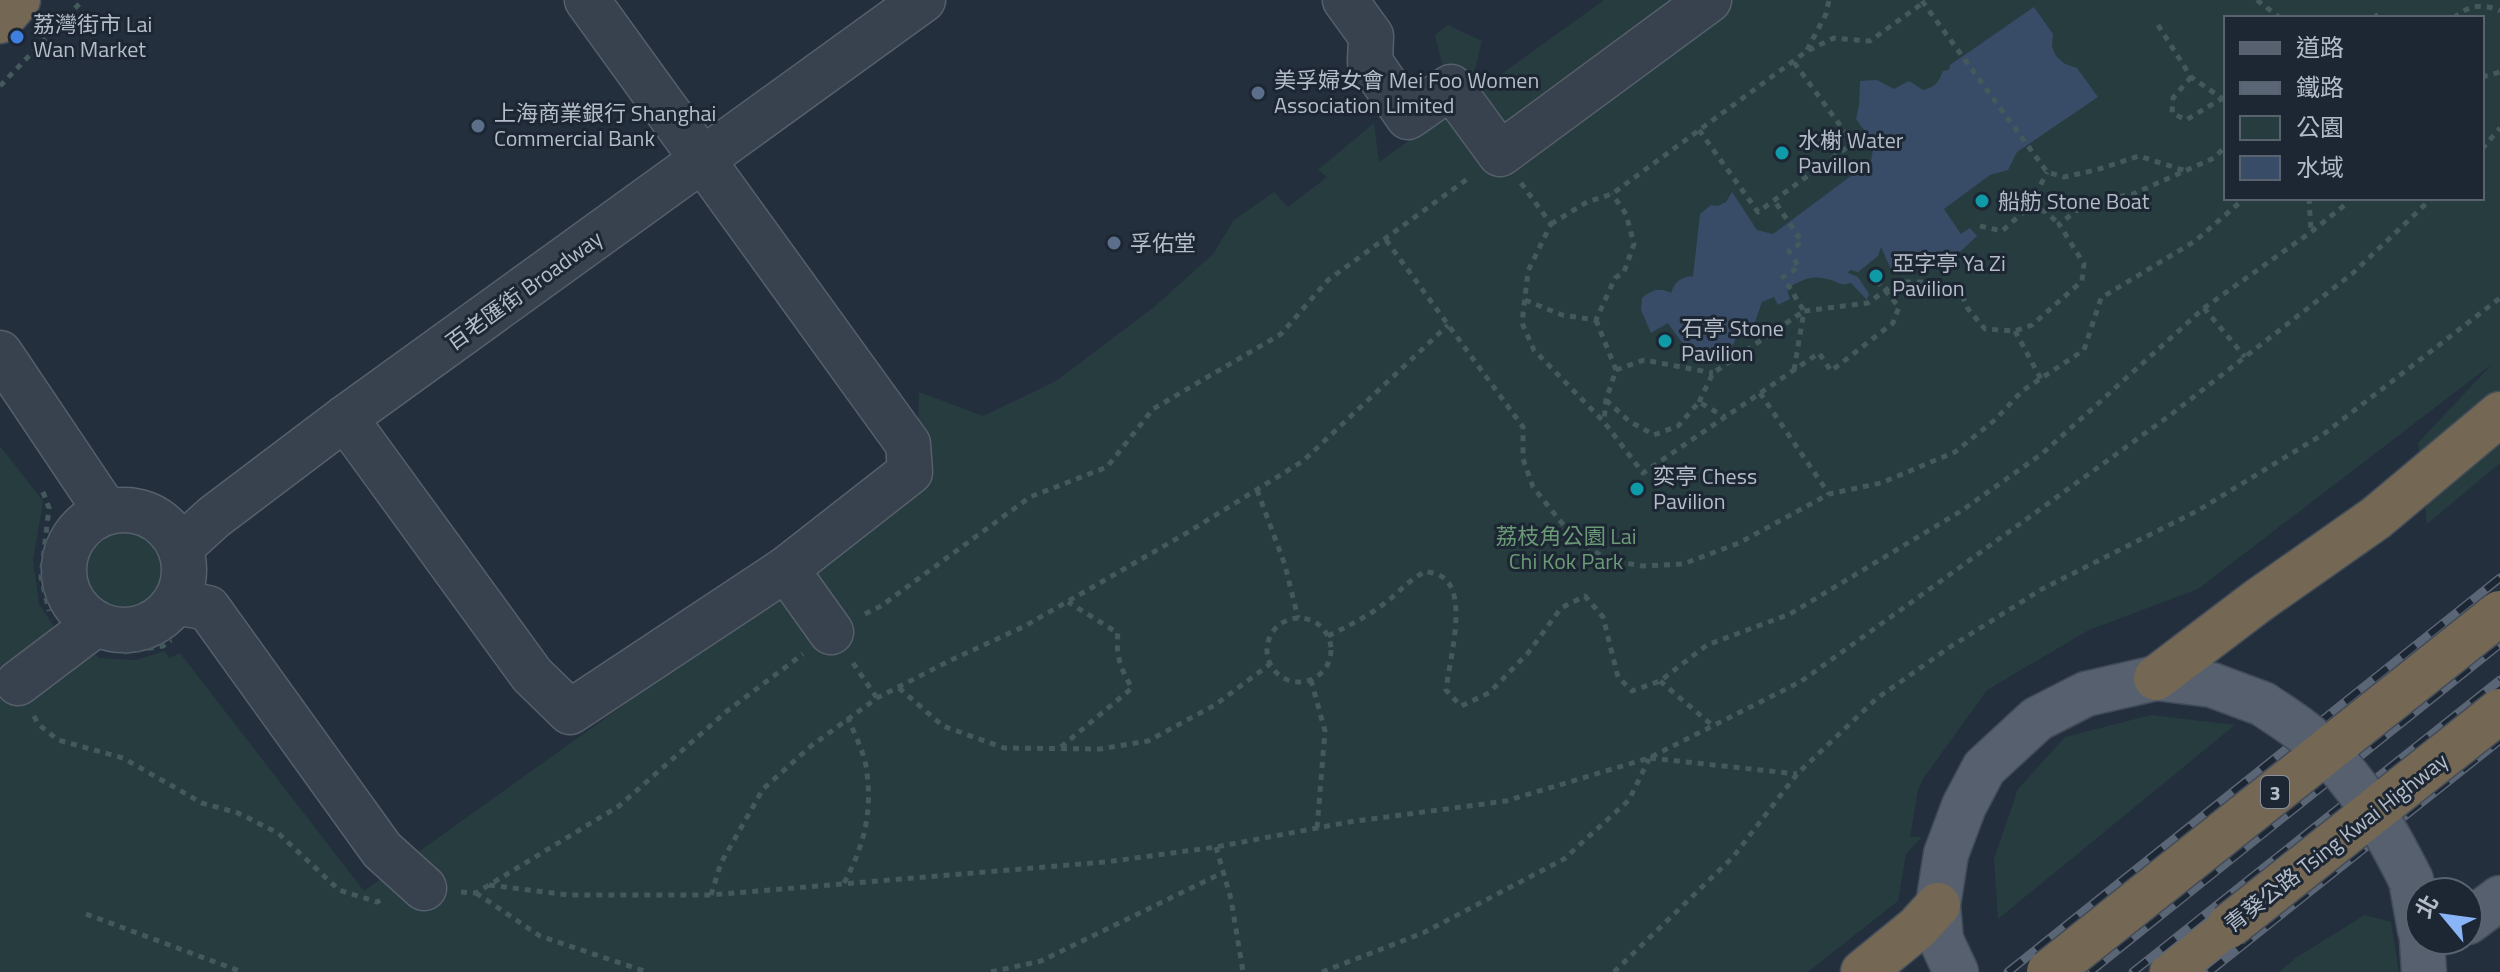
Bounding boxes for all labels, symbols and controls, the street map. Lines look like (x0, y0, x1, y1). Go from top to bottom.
place label: 荔灣街市 Lai Wan Market (33, 7, 152, 66)
legend (2224, 16, 2484, 200)
marker: 荔灣街市 Lai Wan Market (8, 28, 26, 46)
text: 道路 (2296, 29, 2344, 65)
place label: 美孚婦女會 Mei Foo Women Association Limited (1274, 63, 1539, 122)
text: 鐵路 (2296, 69, 2344, 105)
marker: 美孚婦女會 Mei Foo Women Association Limited (1249, 84, 1267, 102)
place label: 上海商業銀行 Shanghai Commercial Bank (494, 96, 716, 155)
text: 公園 (2296, 109, 2344, 145)
marker: 上海商業銀行 Shanghai Commercial Bank (469, 117, 487, 135)
place label: 水榭 Water Pavillon (1798, 123, 1904, 182)
marker: 水榭 Water Pavillon (1773, 144, 1791, 162)
text: 水域 (2296, 149, 2344, 185)
place label: 船舫 Stone Boat (1998, 184, 2150, 218)
marker: 船舫 Stone Boat (1973, 192, 1991, 210)
street label: 百老匯街 Broadway (439, 221, 610, 358)
place label: 孚佑堂 (1130, 226, 1196, 260)
marker: 孚佑堂 (1105, 234, 1123, 252)
place label: 亞字亭 Ya Zi Pavilion (1892, 246, 2006, 305)
marker: 亞字亭 Ya Zi Pavilion (1867, 267, 1885, 285)
place label: 石亭 Stone Pavilion (1681, 311, 1784, 370)
marker: 石亭 Stone Pavilion (1656, 332, 1674, 350)
place label: 奕亭 Chess Pavilion (1653, 459, 1757, 518)
marker: 奕亭 Chess Pavilion (1628, 480, 1646, 498)
park label: 荔枝角公園 Lai Chi Kok Park (1495, 519, 1637, 578)
street label: 青葵公路 Tsing Kwai Highway (2217, 744, 2455, 940)
road number: 3 (2261, 776, 2289, 808)
north arrow (2404, 876, 2484, 956)
text: 北 (2406, 888, 2447, 924)

